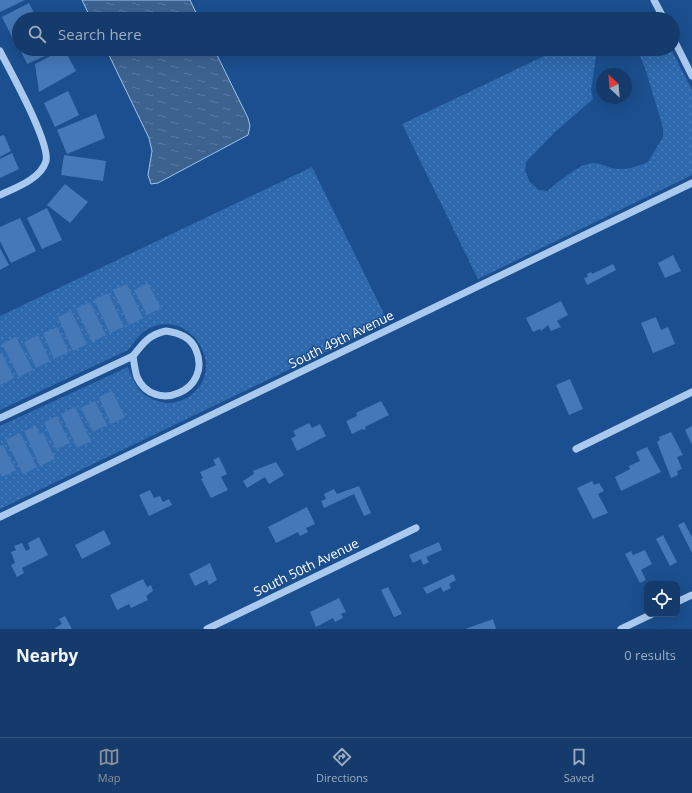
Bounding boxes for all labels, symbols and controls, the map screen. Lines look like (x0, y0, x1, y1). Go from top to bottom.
search box (12, 12, 680, 56)
icon: search (26, 23, 48, 45)
text: Search here (58, 24, 142, 44)
north arrow (596, 68, 632, 104)
street label: South 49th Avenue (285, 306, 397, 372)
street label: South 50th Avenue (250, 534, 362, 600)
map controls (644, 581, 680, 617)
button: locate (644, 581, 680, 617)
text: Nearby (16, 644, 78, 667)
text: 0 results (624, 646, 676, 664)
tab: Map (98, 746, 121, 785)
tab: Directions (316, 746, 368, 785)
tab: Saved (564, 746, 594, 785)

